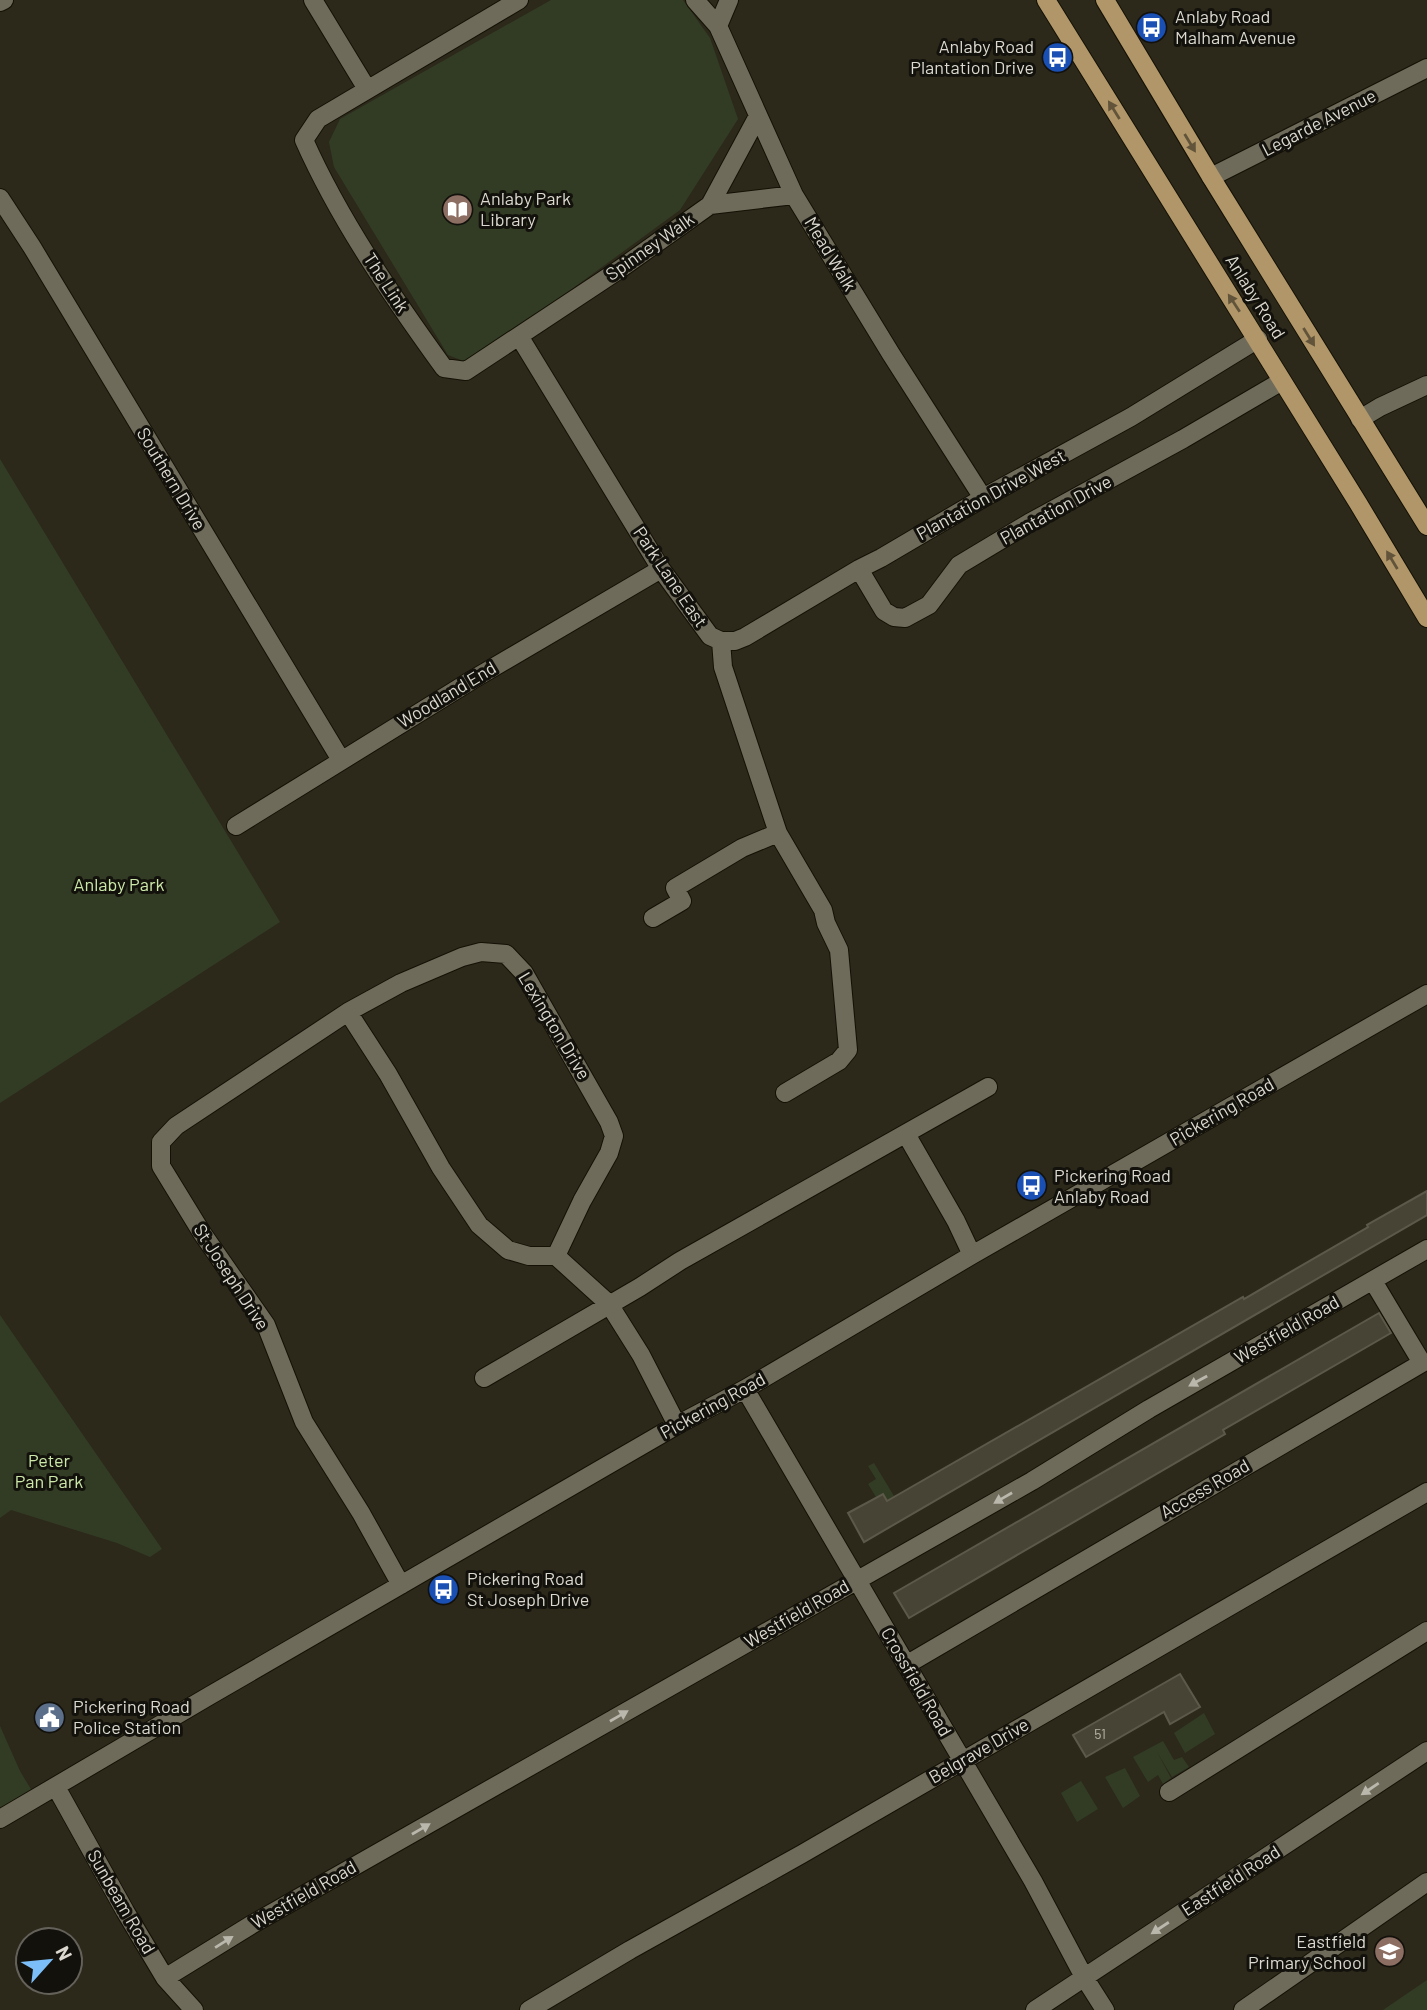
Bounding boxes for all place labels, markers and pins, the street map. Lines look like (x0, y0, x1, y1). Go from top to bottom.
place label: Anlaby Road Malham Avenue (1175, 5, 1296, 48)
bus stop icon: Anlaby Road Malham Avenue (1135, 10, 1169, 44)
place label: Anlaby Road Plantation Drive (910, 35, 1034, 78)
bus stop icon: Anlaby Road Plantation Drive (1040, 40, 1074, 74)
place label: Anlaby Park Library (480, 187, 571, 230)
library icon: Anlaby Park Library (440, 192, 474, 226)
place label: Pickering Road Anlaby Road (1054, 1164, 1171, 1207)
bus stop icon: Pickering Road Anlaby Road (1014, 1169, 1048, 1203)
place label: Pickering Road St Joseph Drive (467, 1567, 589, 1610)
bus stop icon: Pickering Road St Joseph Drive (427, 1572, 461, 1606)
place label: Pickering Road Police Station (73, 1695, 190, 1738)
public building icon: Pickering Road Police Station (33, 1700, 67, 1734)
place label: Eastfield Primary School (1248, 1930, 1366, 1973)
school or university icon: Eastfield Primary School (1372, 1935, 1406, 1969)

